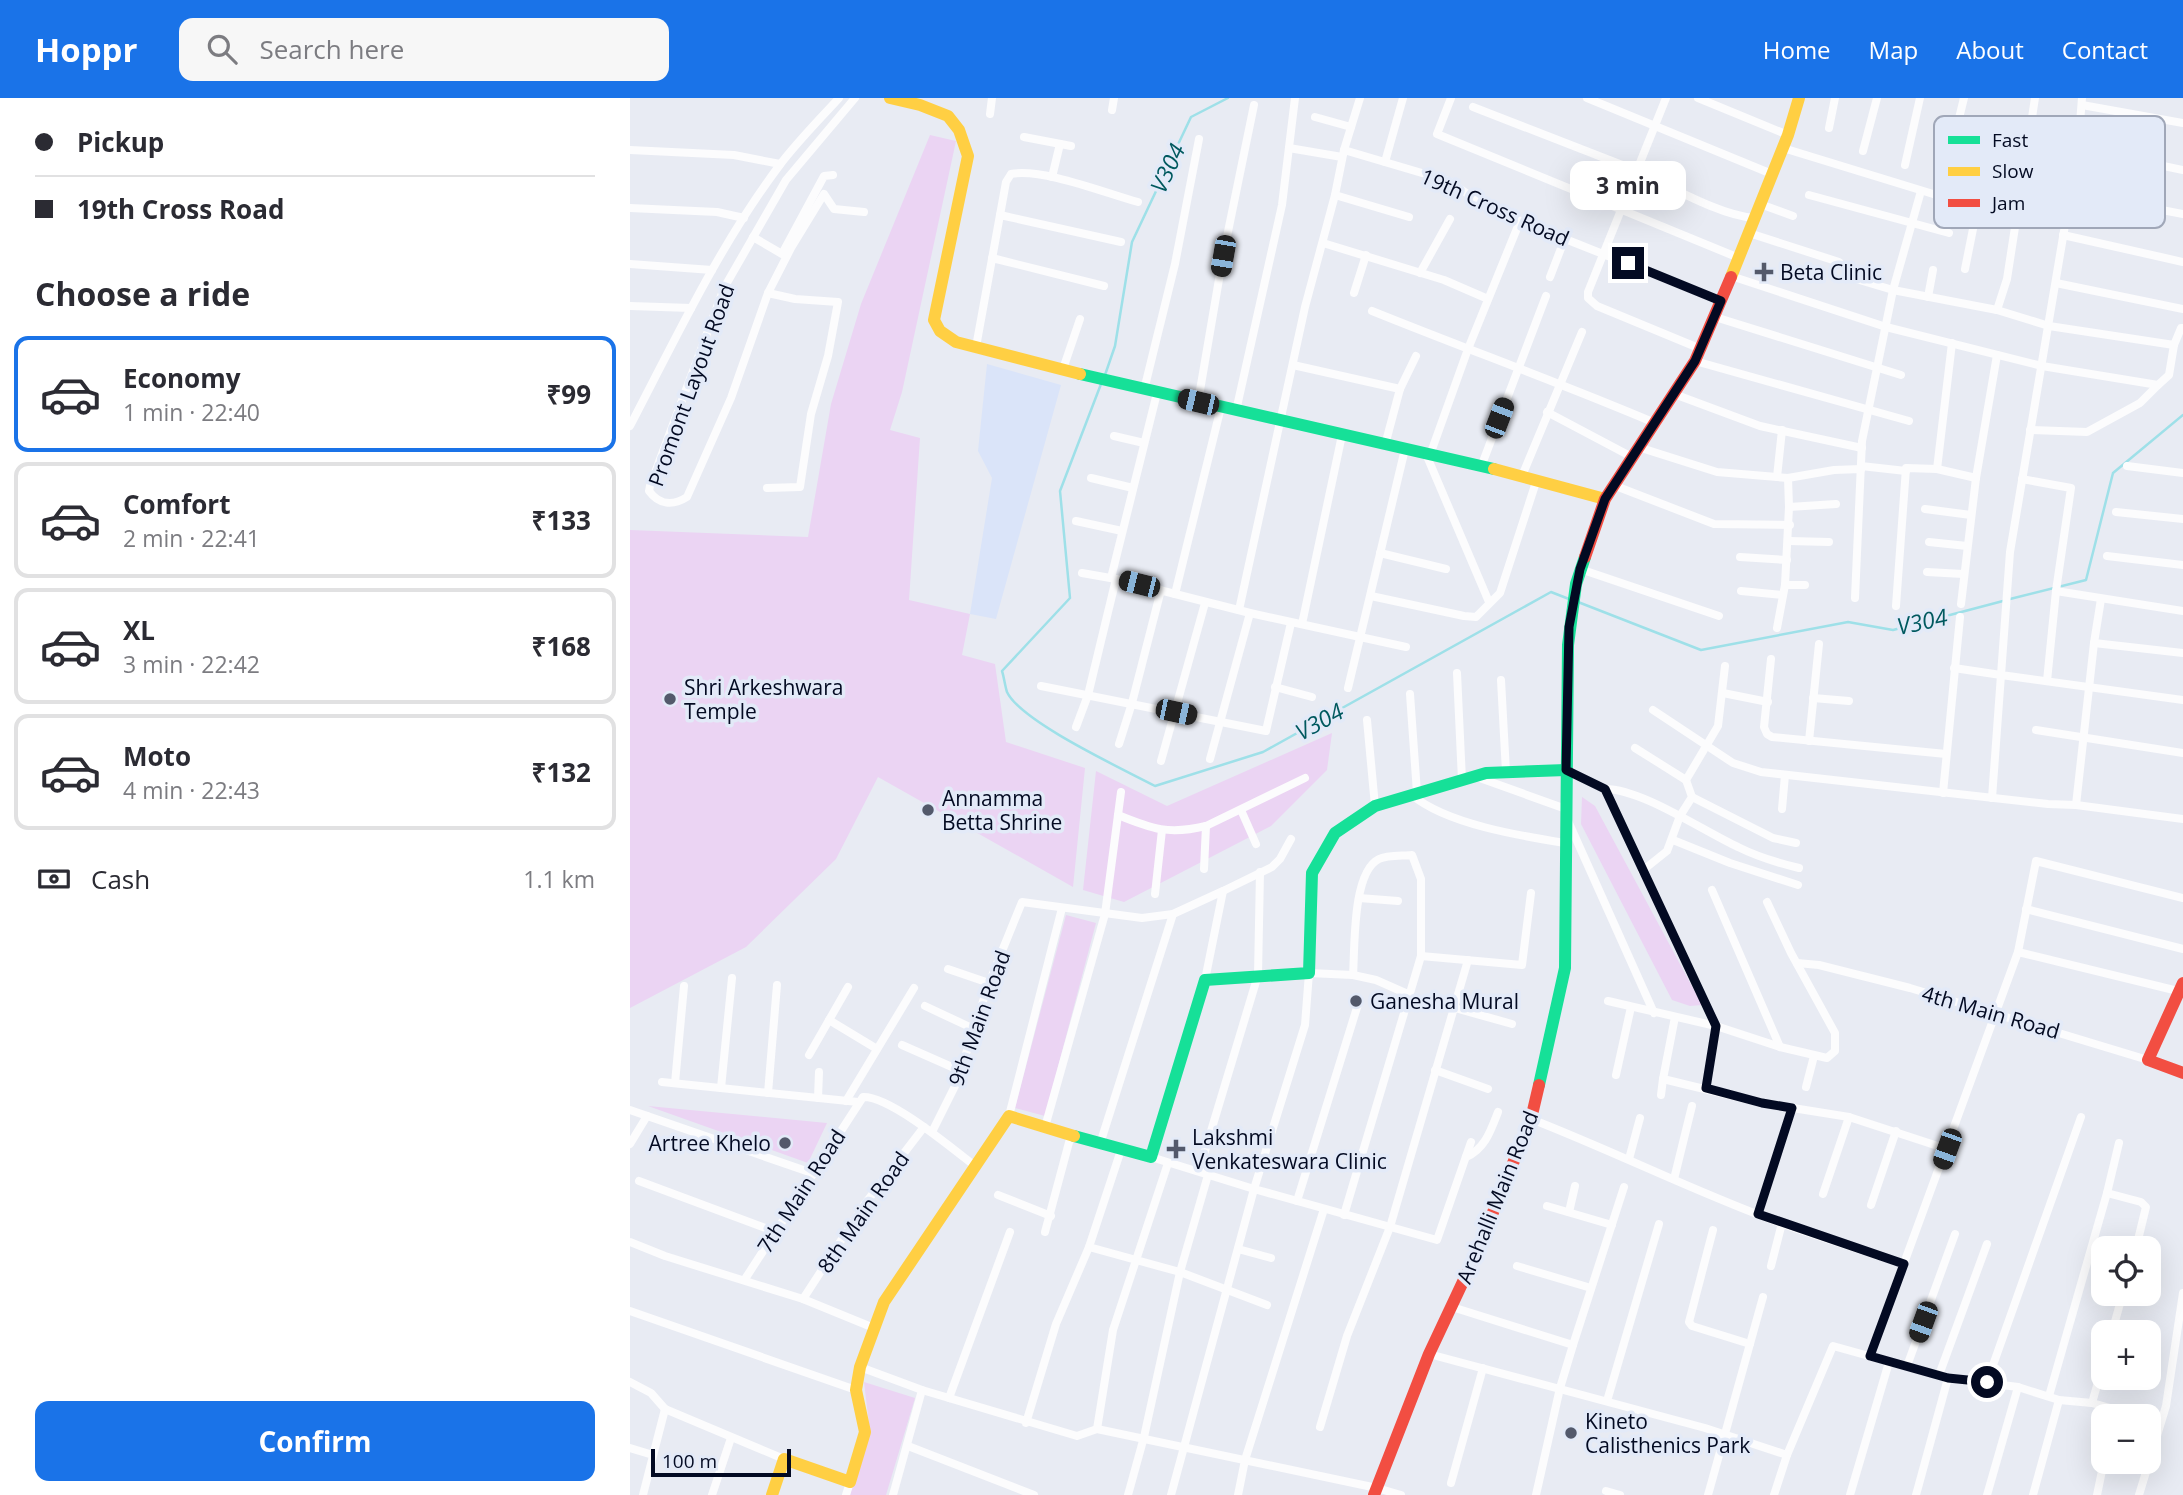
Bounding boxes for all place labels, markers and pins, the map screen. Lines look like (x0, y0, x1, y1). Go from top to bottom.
place label: Beta Clinic (1780, 258, 1882, 286)
marker: Beta Clinic (1754, 262, 1774, 282)
place label: Shri Arkeshwara Temple (684, 673, 844, 725)
marker: Shri Arkeshwara Temple (662, 691, 678, 707)
place label: Annamma Betta Shrine (942, 784, 1062, 836)
marker: Annamma Betta Shrine (920, 802, 936, 818)
place label: Ganesha Mural (1370, 987, 1519, 1015)
marker: Ganesha Mural (1348, 993, 1364, 1009)
place label: Lakshmi Venkateswara Clinic (1192, 1123, 1387, 1175)
place label: Artree Khelo (649, 1129, 771, 1157)
marker: Artree Khelo (777, 1135, 793, 1151)
marker: Lakshmi Venkateswara Clinic (1166, 1139, 1186, 1159)
place label: Kineto Calisthenics Park (1585, 1407, 1750, 1459)
marker: Kineto Calisthenics Park (1563, 1425, 1579, 1441)

